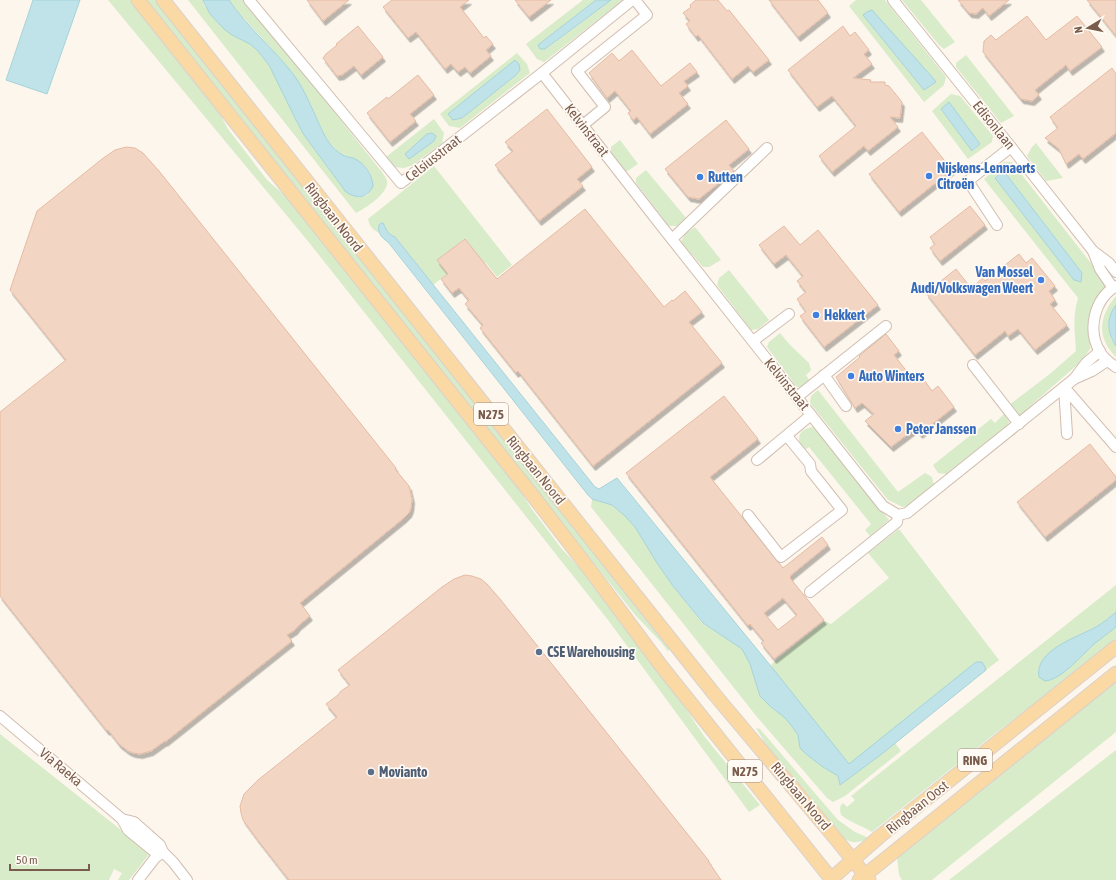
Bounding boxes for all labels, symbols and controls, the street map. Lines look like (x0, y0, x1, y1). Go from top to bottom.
north arrow (1068, 8, 1108, 48)
text: N (1072, 25, 1085, 34)
street label: Edisonlaan (970, 98, 1018, 152)
street label: Kelvinstraat (562, 101, 612, 159)
street label: Celsiusstraat (402, 131, 464, 185)
place label: Nijskens-Lennaerts Citroën (937, 160, 1035, 192)
place label: Rutten (708, 169, 743, 185)
marker: Nijskens-Lennaerts Citroën (924, 171, 934, 181)
marker: Rutten (695, 172, 705, 182)
street label: Ringbaan Noord (302, 179, 366, 255)
place label: Van Mossel Audi/Volkswagen Weert (910, 264, 1033, 296)
marker: Van Mossel Audi/Volkswagen Weert (1036, 275, 1046, 285)
place label: Hekkert (824, 307, 865, 323)
marker: Hekkert (811, 310, 821, 320)
street label: Kelvinstraat (761, 355, 813, 413)
place label: Auto Winters (858, 368, 925, 384)
marker: Auto Winters (846, 371, 856, 381)
road number: N275 (474, 403, 508, 425)
place label: Peter Janssen (906, 421, 976, 437)
marker: Peter Janssen (893, 424, 903, 434)
street label: Ringbaan Noord (503, 432, 569, 508)
place label: CSE Warehousing (547, 644, 636, 660)
marker: CSE Warehousing (534, 647, 544, 657)
street label: Via Raeka (36, 744, 86, 790)
road number: RING (958, 749, 992, 771)
street label: Ringbaan Noord (768, 759, 834, 833)
road number: N275 (728, 760, 762, 782)
place label: Movianto (379, 764, 428, 780)
marker: Movianto (366, 767, 376, 777)
street label: Ringbaan Oost (883, 777, 951, 837)
scale bar (10, 846, 89, 872)
text: 50 m (16, 853, 38, 867)

